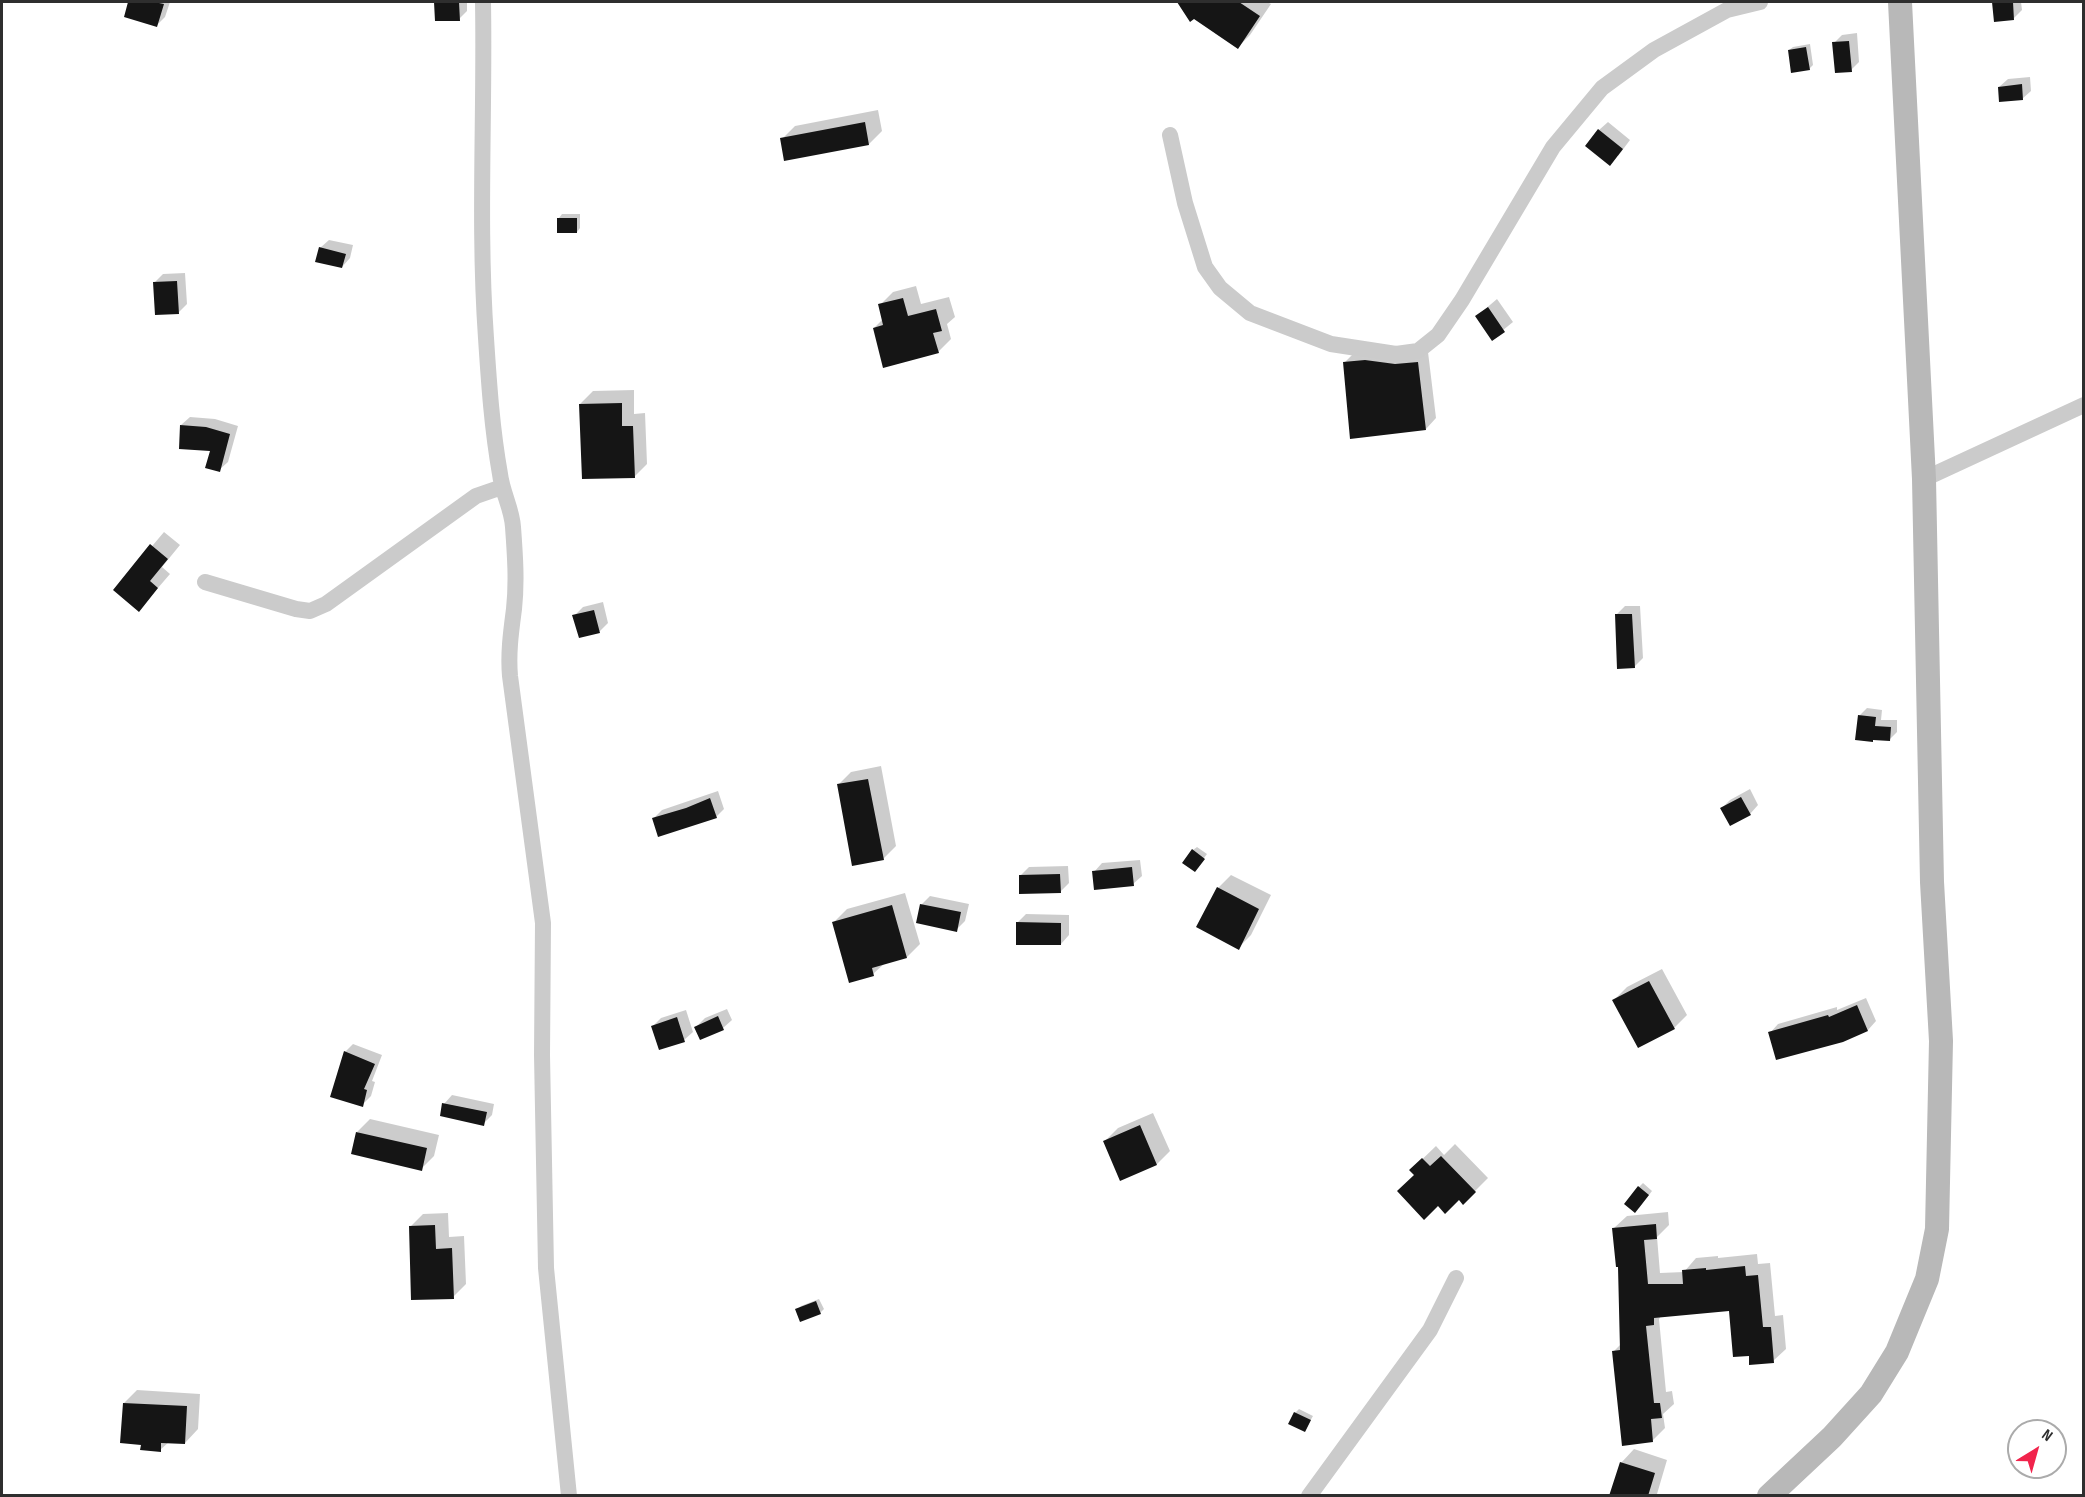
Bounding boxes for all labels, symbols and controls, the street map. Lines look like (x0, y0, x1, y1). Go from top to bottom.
north arrow (2007, 1419, 2067, 1479)
text: N (2038, 1426, 2056, 1446)

